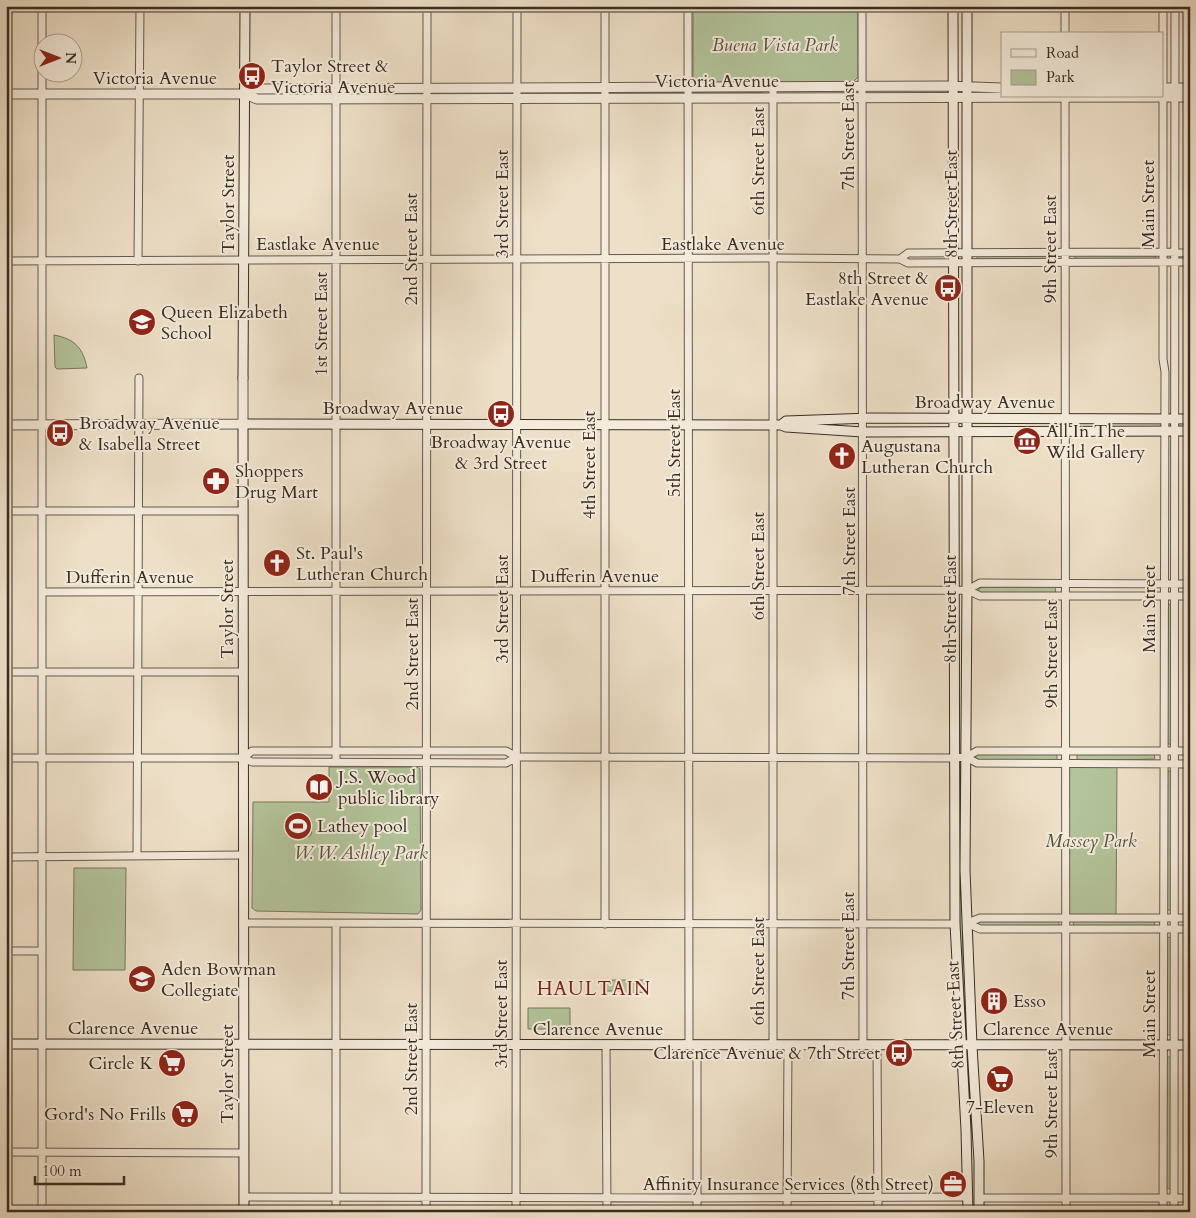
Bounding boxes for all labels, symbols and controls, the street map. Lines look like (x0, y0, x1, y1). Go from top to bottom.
north arrow (32, 32, 82, 82)
legend (1001, 32, 1164, 98)
park label: Buena Vista Park (712, 33, 838, 58)
text: Road (1046, 43, 1079, 63)
text: N (61, 52, 80, 64)
place label: Taylor Street & Victoria Avenue (271, 54, 396, 100)
bus stop icon: Taylor Street & Victoria Avenue (237, 61, 267, 91)
street label: Victoria Avenue (93, 66, 217, 91)
text: Park (1046, 67, 1075, 87)
street label: Victoria Avenue (655, 69, 779, 94)
street label: 7th Street East (836, 82, 861, 190)
street label: 6th Street East (746, 107, 771, 215)
street label: 3rd Street East (490, 149, 515, 258)
street label: 8th Street East (939, 150, 964, 258)
street label: Taylor Street (216, 154, 241, 254)
street label: Main Street (1136, 160, 1161, 248)
street label: 2nd Street East (399, 192, 424, 305)
street label: 9th Street East (1038, 195, 1063, 303)
street label: Eastlake Avenue (256, 232, 380, 257)
street label: Eastlake Avenue (661, 232, 785, 257)
place label: 8th Street & Eastlake Avenue (805, 266, 930, 312)
street label: 1st Street East (309, 271, 334, 376)
bus stop icon: 8th Street & Eastlake Avenue (933, 273, 963, 303)
place label: Queen Elizabeth School (161, 300, 288, 346)
school or university icon: Queen Elizabeth School (127, 307, 157, 337)
street label: 5th Street East (662, 389, 687, 497)
street label: Broadway Avenue (915, 390, 1055, 415)
street label: Broadway Avenue (323, 396, 463, 421)
bus stop icon: Broadway Avenue & 3rd Street (486, 399, 516, 429)
place label: Broadway Avenue & Isabella Street (79, 411, 220, 457)
street label: 4th Street East (577, 411, 602, 519)
bus stop icon: Broadway Avenue & Isabella Street (45, 418, 75, 448)
place label: All In The Wild Gallery (1045, 419, 1146, 465)
museum icon: All In The Wild Gallery (1012, 426, 1042, 456)
place label: Broadway Avenue & 3rd Street (431, 430, 571, 476)
place label: Augustana Lutheran Church (861, 434, 993, 480)
church icon: Augustana Lutheran Church (827, 441, 857, 471)
place label: Shoppers Drug Mart (235, 459, 318, 505)
pharmacy icon: Shoppers Drug Mart (201, 466, 231, 496)
street label: 7th Street East (837, 487, 862, 595)
street label: 6th Street East (746, 512, 771, 620)
place label: St. Paul's Lutheran Church (296, 541, 428, 587)
church icon: St. Paul's Lutheran Church (262, 548, 292, 578)
street label: 3rd Street East (490, 554, 515, 663)
street label: 8th Street East (938, 555, 963, 663)
street label: Taylor Street (215, 559, 240, 659)
street label: Dufferin Avenue (531, 564, 659, 589)
street label: Dufferin Avenue (66, 565, 194, 590)
street label: Main Street (1137, 565, 1162, 653)
street label: 2nd Street East (400, 597, 425, 710)
street label: 9th Street East (1039, 600, 1064, 708)
place label: J.S. Wood public library (335, 765, 440, 811)
library icon: J.S. Wood public library (304, 772, 334, 802)
sports icon: Lathey pool (283, 811, 313, 841)
place label: Lathey pool (317, 814, 408, 839)
park label: Massey Park (1045, 829, 1137, 854)
park label: W. W. Ashley Park (294, 841, 428, 866)
street label: 7th Street East (836, 892, 861, 1000)
street label: 6th Street East (746, 917, 771, 1025)
place label: Aden Bowman Collegiate (161, 957, 277, 1003)
street label: 3rd Street East (489, 959, 514, 1068)
street label: 8th Street East (940, 960, 971, 1070)
school or university icon: Aden Bowman Collegiate (127, 964, 157, 994)
street label: Main Street (1137, 970, 1162, 1058)
district label: HAULTAIN (537, 976, 651, 1002)
building icon: Esso (979, 986, 1009, 1016)
place label: Esso (1013, 989, 1046, 1014)
street label: 2nd Street East (399, 1002, 424, 1115)
street label: Clarence Avenue (68, 1016, 198, 1041)
street label: Clarence Avenue (533, 1017, 663, 1042)
street label: Clarence Avenue (983, 1017, 1113, 1042)
street label: Taylor Street (215, 1024, 240, 1124)
bus stop icon: Clarence Avenue & 7th Street (884, 1038, 914, 1068)
place label: Clarence Avenue & 7th Street (653, 1041, 880, 1066)
supermarket icon: Circle K (157, 1048, 187, 1078)
street label: 9th Street East (1039, 1050, 1064, 1158)
place label: Circle K (88, 1051, 154, 1076)
supermarket icon: 7-Eleven (985, 1064, 1015, 1094)
place label: 7-Eleven (966, 1095, 1035, 1120)
supermarket icon: Gord's No Frills (170, 1099, 200, 1129)
place label: Gord's No Frills (44, 1102, 166, 1127)
scale bar (35, 1153, 124, 1185)
text: 100 m (42, 1161, 82, 1181)
office icon: Affinity Insurance Services (8th Street) (938, 1169, 968, 1199)
place label: Affinity Insurance Services (8th Street) (643, 1172, 934, 1197)

